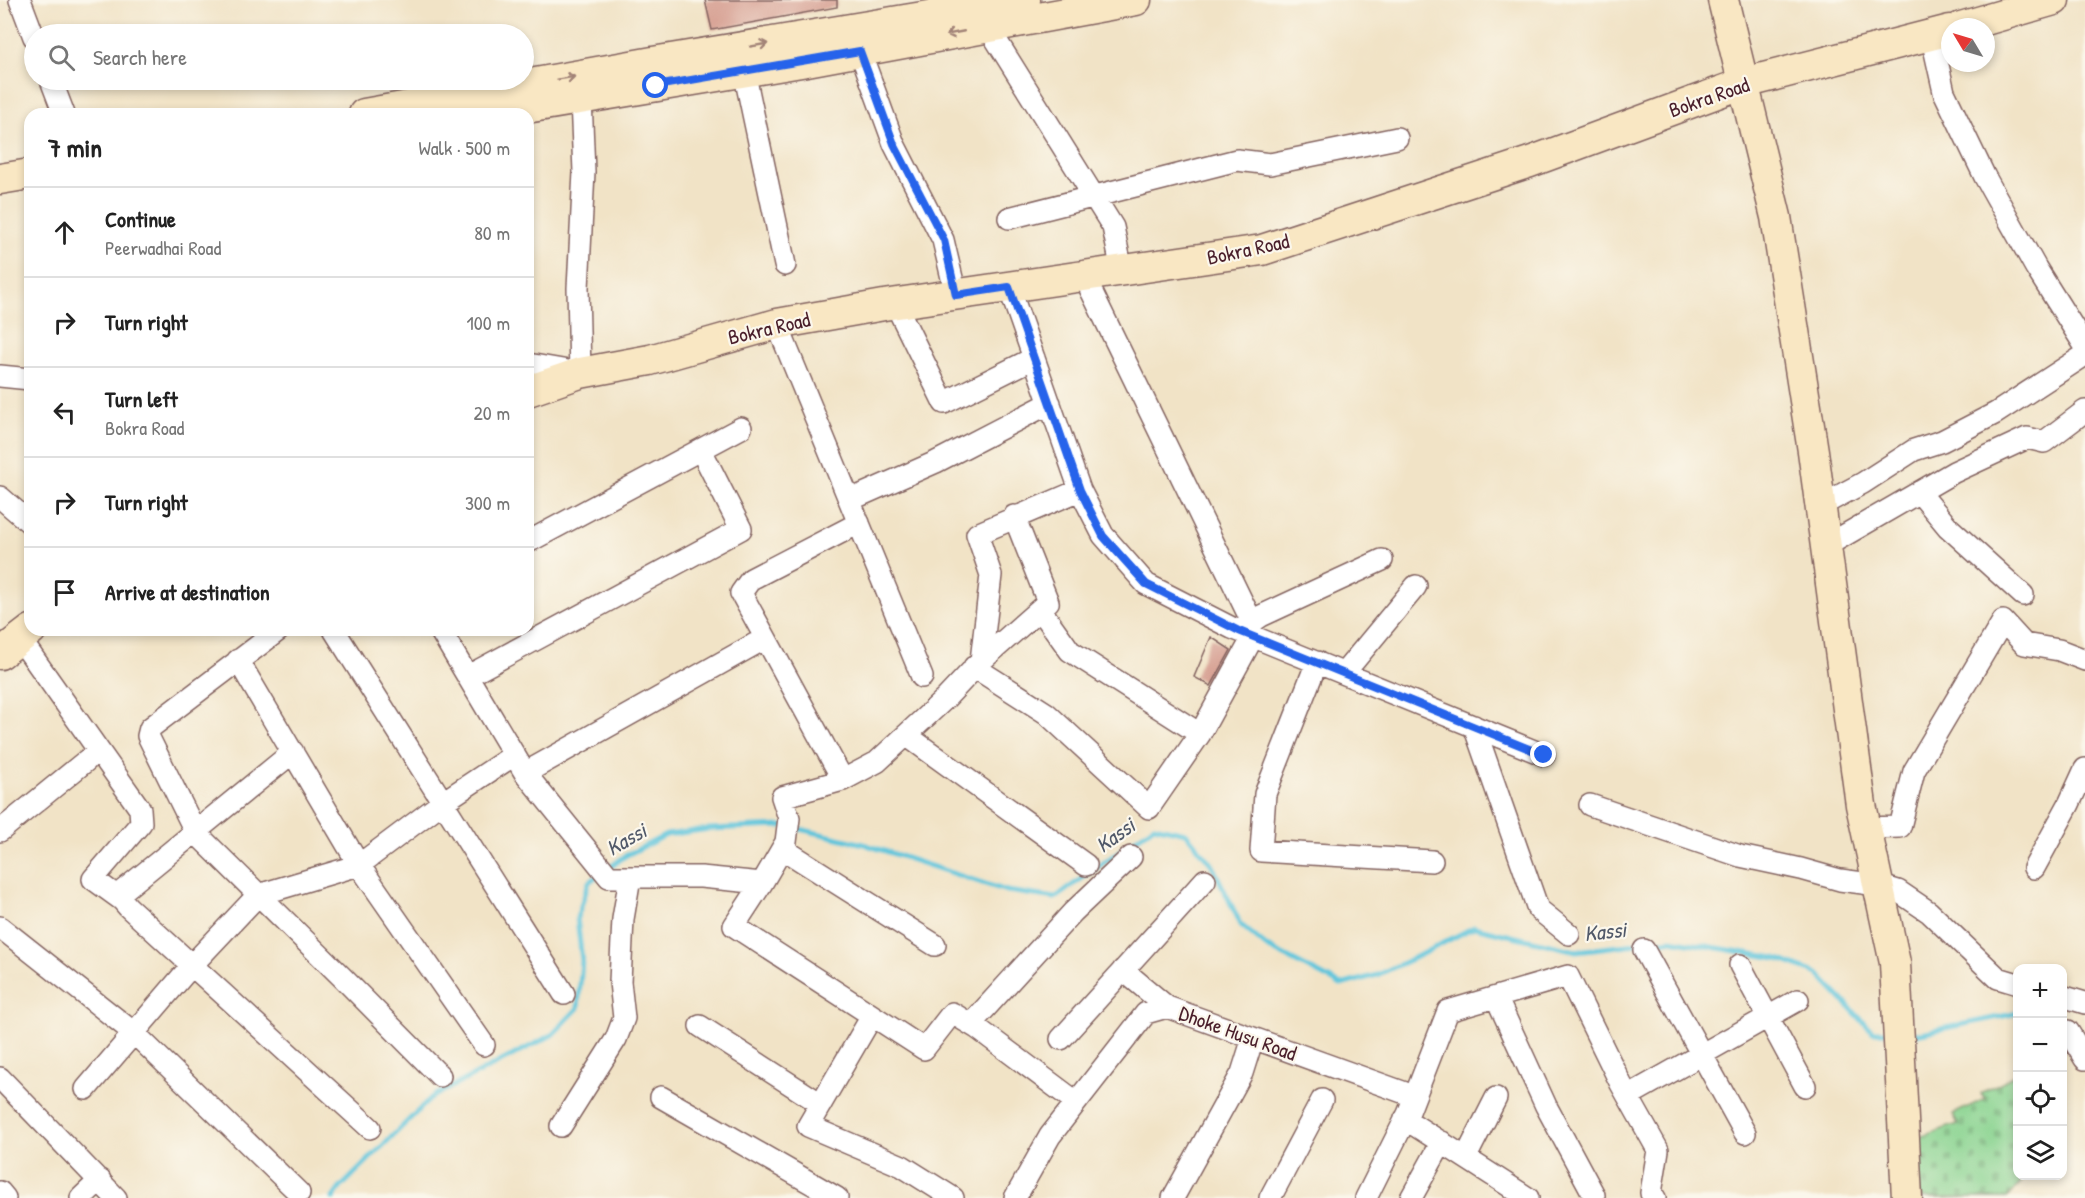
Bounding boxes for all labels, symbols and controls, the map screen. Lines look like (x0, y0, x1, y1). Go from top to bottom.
north arrow (1941, 18, 1995, 72)
search box (24, 24, 534, 90)
one-way arrow (945, 28, 965, 39)
one-way arrow (748, 40, 768, 51)
icon: search (45, 41, 78, 74)
text: Search here (93, 42, 187, 72)
street label: Bokra Road (1665, 70, 1753, 124)
one-way arrow (556, 72, 576, 83)
route start (642, 72, 668, 98)
text: 7 min (48, 130, 102, 165)
text: Walk · 500 m (418, 134, 510, 161)
text: Continue (105, 204, 176, 234)
icon: ahead (48, 216, 81, 249)
text: 80 m (474, 219, 510, 246)
street label: Bokra Road (1204, 226, 1292, 272)
text: Peerwadhai Road (105, 234, 221, 261)
street label: Bokra Road (725, 304, 813, 352)
icon: right (48, 306, 81, 339)
text: Turn right (105, 307, 188, 337)
text: 100 m (467, 309, 510, 336)
text: Turn left (105, 384, 178, 414)
icon: left (48, 396, 81, 429)
text: 20 m (473, 399, 510, 426)
text: Bokra Road (105, 414, 184, 441)
icon: right (48, 486, 81, 519)
text: Turn right (105, 487, 188, 517)
text: 300 m (465, 489, 510, 516)
icon: arrive (48, 576, 81, 609)
text: Arrive at destination (105, 577, 270, 607)
route end (1530, 741, 1556, 767)
water label: Kassi (1089, 809, 1142, 859)
water label: Kassi (600, 814, 653, 862)
water label: Kassi (1583, 914, 1630, 948)
map controls (2013, 964, 2067, 1180)
button: + (2013, 964, 2067, 1018)
street label: Dhoke Husu Road (1175, 998, 1301, 1068)
button: − (2013, 1018, 2067, 1072)
button: locate (2013, 1072, 2067, 1126)
button: layers (2013, 1126, 2067, 1180)

